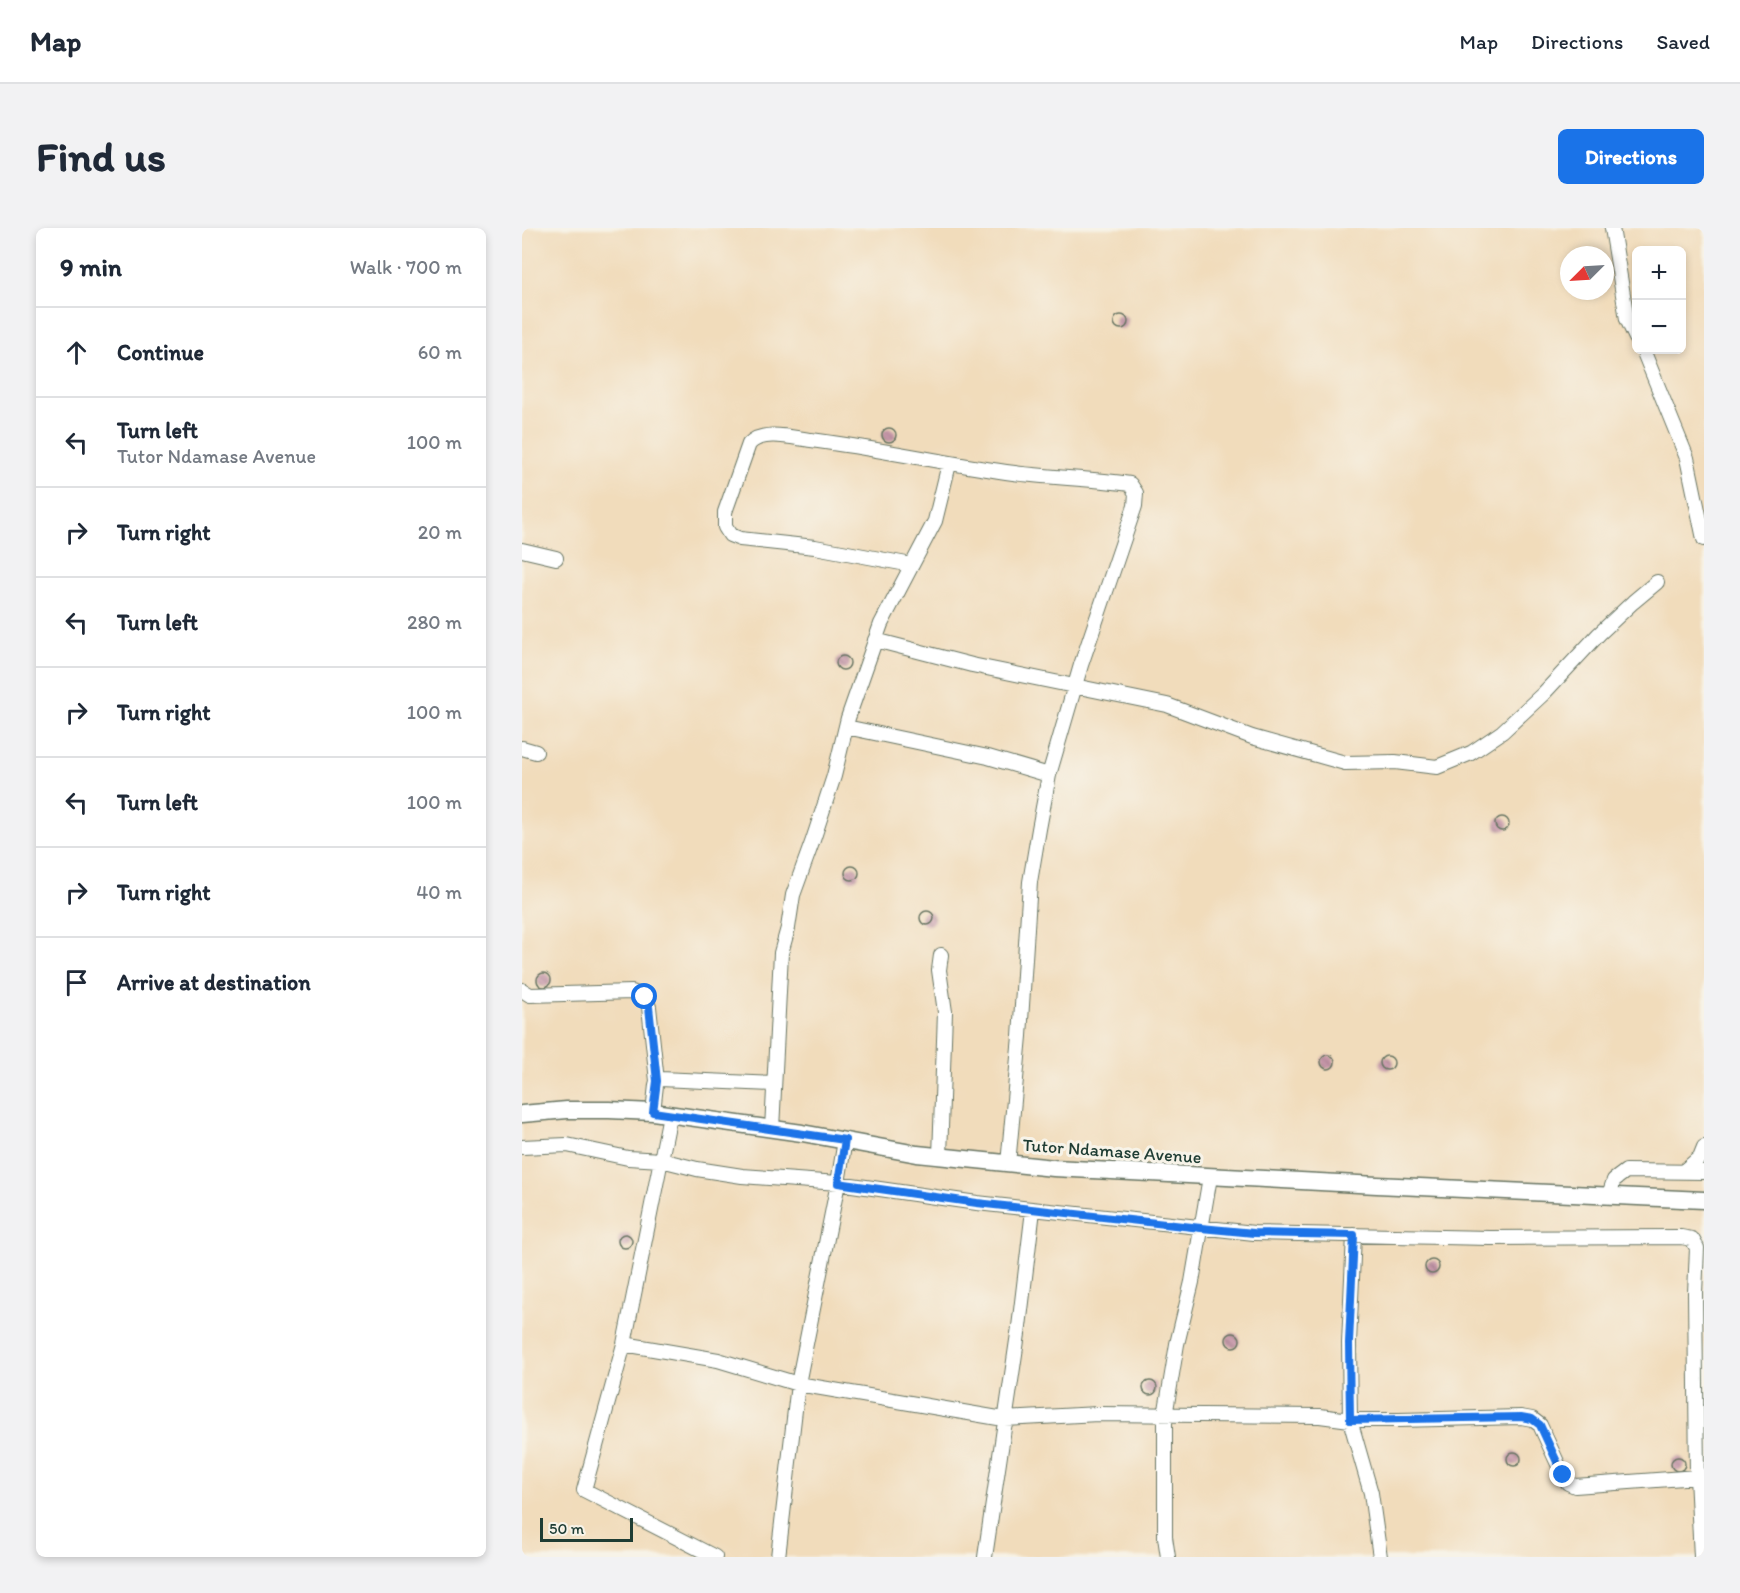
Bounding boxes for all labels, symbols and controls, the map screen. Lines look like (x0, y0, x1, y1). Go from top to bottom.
text: Map (30, 24, 81, 58)
text: Map (1460, 29, 1498, 54)
text: Directions (1531, 29, 1623, 54)
text: Saved (1656, 29, 1710, 54)
button: Directions (1558, 129, 1704, 184)
text: Find us (36, 131, 166, 182)
north arrow (1560, 246, 1614, 300)
map controls (1632, 246, 1686, 354)
button: + (1632, 246, 1686, 300)
text: 9 min (60, 251, 122, 283)
text: Walk · 700 m (350, 255, 462, 279)
button: − (1632, 300, 1686, 354)
icon: ahead (60, 336, 93, 369)
text: Continue (117, 339, 204, 366)
text: 60 m (418, 340, 462, 364)
text: Turn left (117, 417, 198, 444)
icon: left (60, 426, 93, 459)
text: 100 m (407, 430, 462, 454)
text: Tutor Ndamase Avenue (117, 444, 316, 468)
icon: right (60, 516, 93, 549)
text: Turn right (117, 519, 211, 546)
text: 20 m (418, 520, 462, 544)
icon: left (60, 606, 93, 639)
text: Turn left (117, 609, 198, 636)
text: 280 m (407, 610, 462, 634)
icon: right (60, 696, 93, 729)
text: Turn right (117, 699, 211, 726)
text: 100 m (407, 700, 462, 724)
icon: left (60, 786, 93, 819)
text: Turn left (117, 789, 198, 816)
text: 100 m (407, 790, 462, 814)
icon: right (60, 876, 93, 909)
text: Turn right (117, 879, 211, 906)
text: 40 m (416, 880, 462, 904)
icon: arrive (60, 966, 93, 999)
text: Arrive at destination (117, 969, 311, 996)
route start (631, 983, 657, 1009)
street label: Tutor Ndamase Avenue (1022, 1134, 1202, 1168)
route end (1549, 1461, 1575, 1487)
scale bar (540, 1515, 633, 1542)
text: 50 m (549, 1519, 584, 1538)

